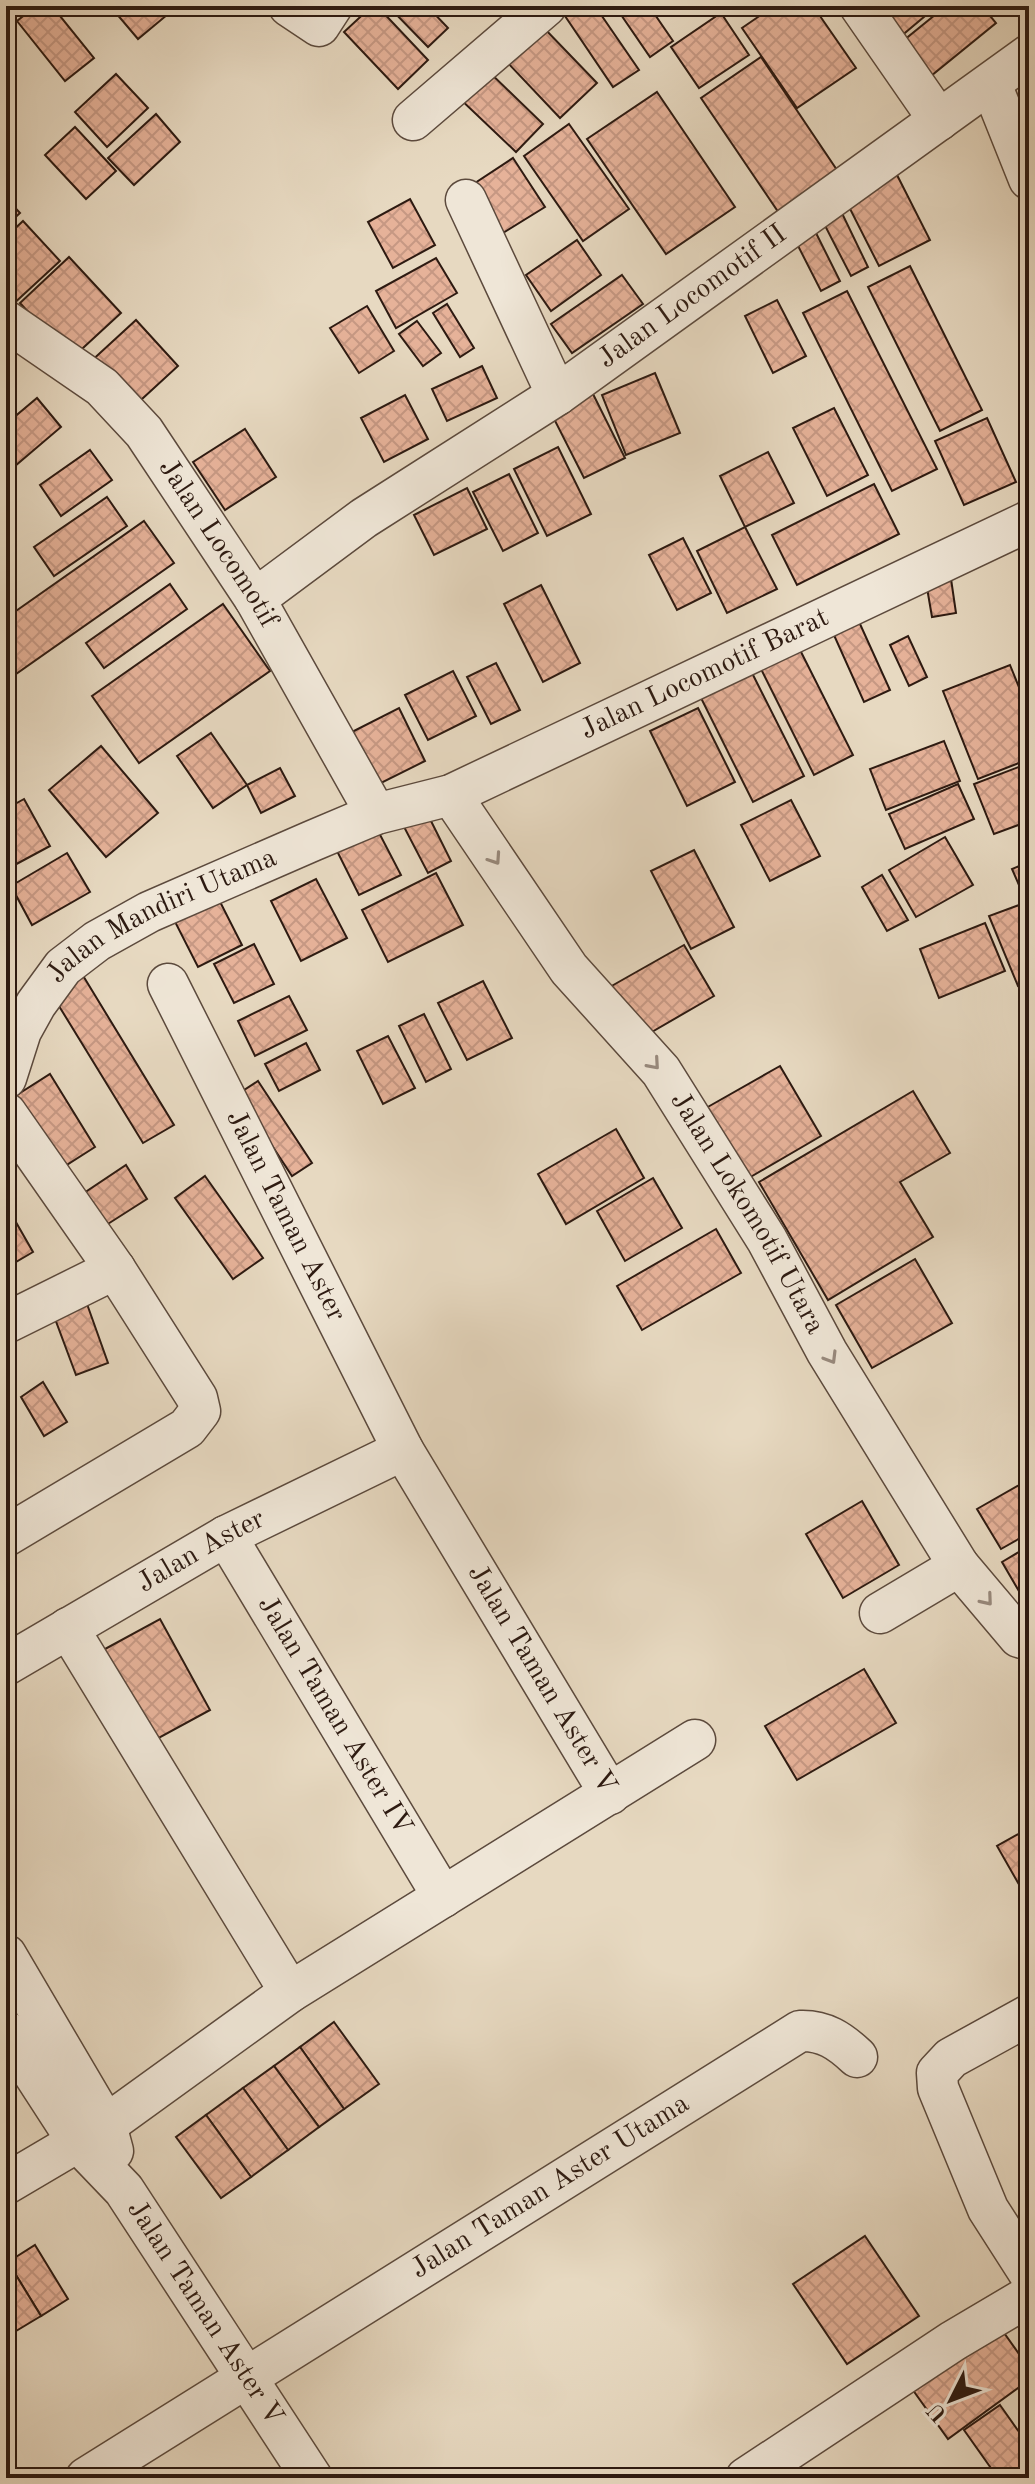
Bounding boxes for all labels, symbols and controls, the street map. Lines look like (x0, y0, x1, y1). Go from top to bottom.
street label: Jalan Locomotif II (593, 220, 792, 374)
street label: Jalan Locomotif (153, 455, 283, 634)
street label: Jalan Locomotif Barat (576, 604, 833, 745)
street label: Jalan Mandiri Utama (42, 844, 281, 988)
one-way arrow (485, 851, 500, 865)
one-way arrow (644, 1054, 659, 1069)
street label: Jalan Lokomotif Utara (664, 1088, 829, 1339)
street label: Jalan Taman Aster (220, 1106, 350, 1326)
one-way arrow (821, 1349, 837, 1364)
street label: Jalan Aster (133, 1505, 269, 1598)
street label: Jalan Taman Aster V (462, 1560, 621, 1799)
one-way arrow (977, 1591, 992, 1605)
street label: Jalan Taman Aster IV (252, 1592, 417, 1840)
street label: Jalan Taman Aster Utama (407, 2090, 694, 2284)
street label: Jalan Taman Aster V (121, 2196, 288, 2431)
north arrow (911, 2360, 991, 2440)
text: U (924, 2398, 952, 2426)

